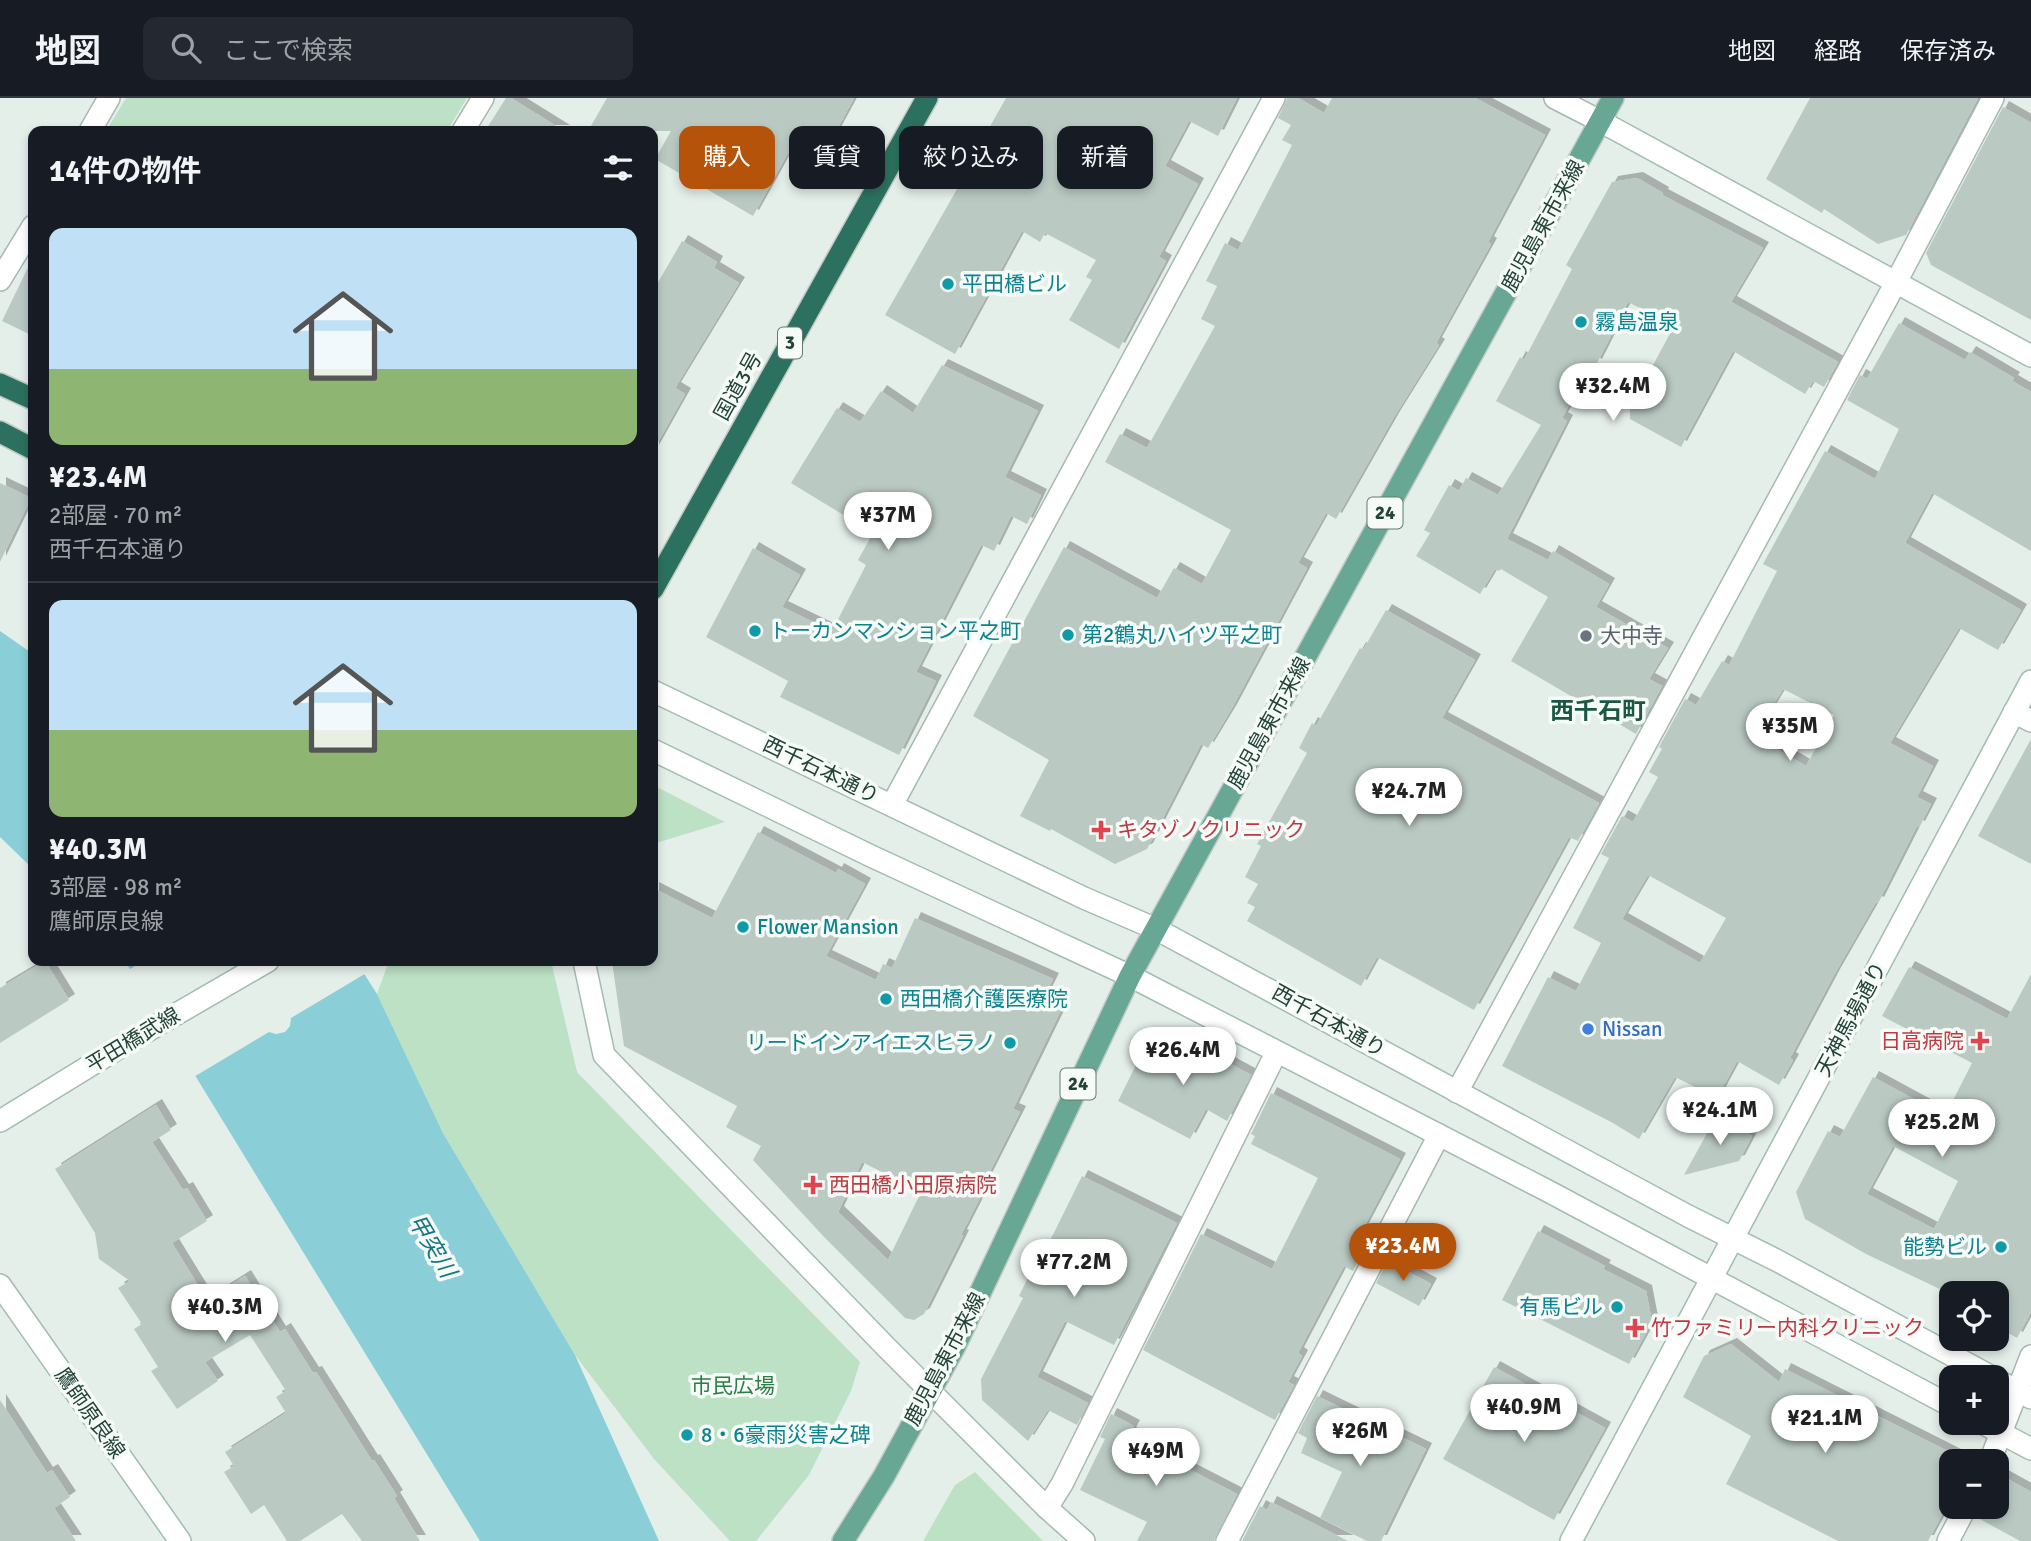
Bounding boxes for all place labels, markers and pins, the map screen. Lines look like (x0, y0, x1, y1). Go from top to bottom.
place label: 平田橋ビル (962, 271, 1067, 297)
marker: 平田橋ビル (940, 276, 956, 292)
place label: 霧島温泉 (1595, 309, 1679, 335)
marker: 霧島温泉 (1573, 314, 1589, 330)
pin: ¥32.4M (1556, 364, 1670, 423)
pin: ¥37M (847, 492, 929, 552)
place label: トーカンマンション平之町 (769, 618, 1021, 644)
place label: 第2鶴丸ハイツ平之町 (1082, 622, 1282, 648)
marker: トーカンマンション平之町 (747, 623, 763, 639)
place label: 大中寺 (1600, 623, 1663, 649)
marker: 第2鶴丸ハイツ平之町 (1060, 627, 1076, 643)
marker: 大中寺 (1578, 628, 1594, 644)
pin: ¥35M (1749, 704, 1831, 763)
pin: ¥24.7M (1352, 768, 1466, 828)
place label: キタゾノクリニック (1117, 817, 1305, 843)
marker: キタゾノクリニック (1091, 820, 1111, 840)
place label: Flower Mansion (757, 914, 899, 940)
marker: Flower Mansion (735, 919, 751, 935)
place label: 西田橋介護医療院 (900, 986, 1068, 1012)
marker: 西田橋介護医療院 (878, 991, 894, 1007)
place label: Nissan (1602, 1016, 1662, 1042)
marker: Nissan (1580, 1021, 1596, 1037)
pin: ¥26.4M (1126, 1028, 1240, 1087)
place label: 日高病院 (1880, 1028, 1964, 1054)
place label: リードインアイエスヒラノ (746, 1030, 996, 1056)
marker: 日高病院 (1970, 1031, 1990, 1051)
marker: リードインアイエスヒラノ (1002, 1035, 1018, 1051)
pin: ¥24.1M (1663, 1088, 1777, 1147)
pin: ¥25.2M (1885, 1100, 1999, 1159)
place label: 西田橋小田原病院 (829, 1172, 997, 1198)
marker: 西田橋小田原病院 (803, 1175, 823, 1195)
pin: ¥23.4M (1346, 1224, 1460, 1283)
place label: 能勢ビル (1903, 1234, 1987, 1260)
marker: 能勢ビル (1993, 1239, 2009, 1255)
pin: ¥77.2M (1017, 1240, 1131, 1299)
pin: ¥40.3M (168, 1284, 282, 1344)
place label: 有馬ビル (1519, 1294, 1603, 1320)
marker: 有馬ビル (1609, 1299, 1625, 1315)
place label: 竹ファミリー内科クリニック (1651, 1315, 1924, 1341)
marker: 竹ファミリー内科クリニック (1625, 1318, 1645, 1338)
pin: ¥40.9M (1467, 1384, 1581, 1444)
pin: ¥21.1M (1768, 1396, 1882, 1455)
pin: ¥26M (1319, 1408, 1401, 1468)
place label: 8・6豪雨災害之碑 (701, 1422, 871, 1448)
marker: 8・6豪雨災害之碑 (679, 1427, 695, 1443)
pin: ¥49M (1115, 1428, 1197, 1488)

